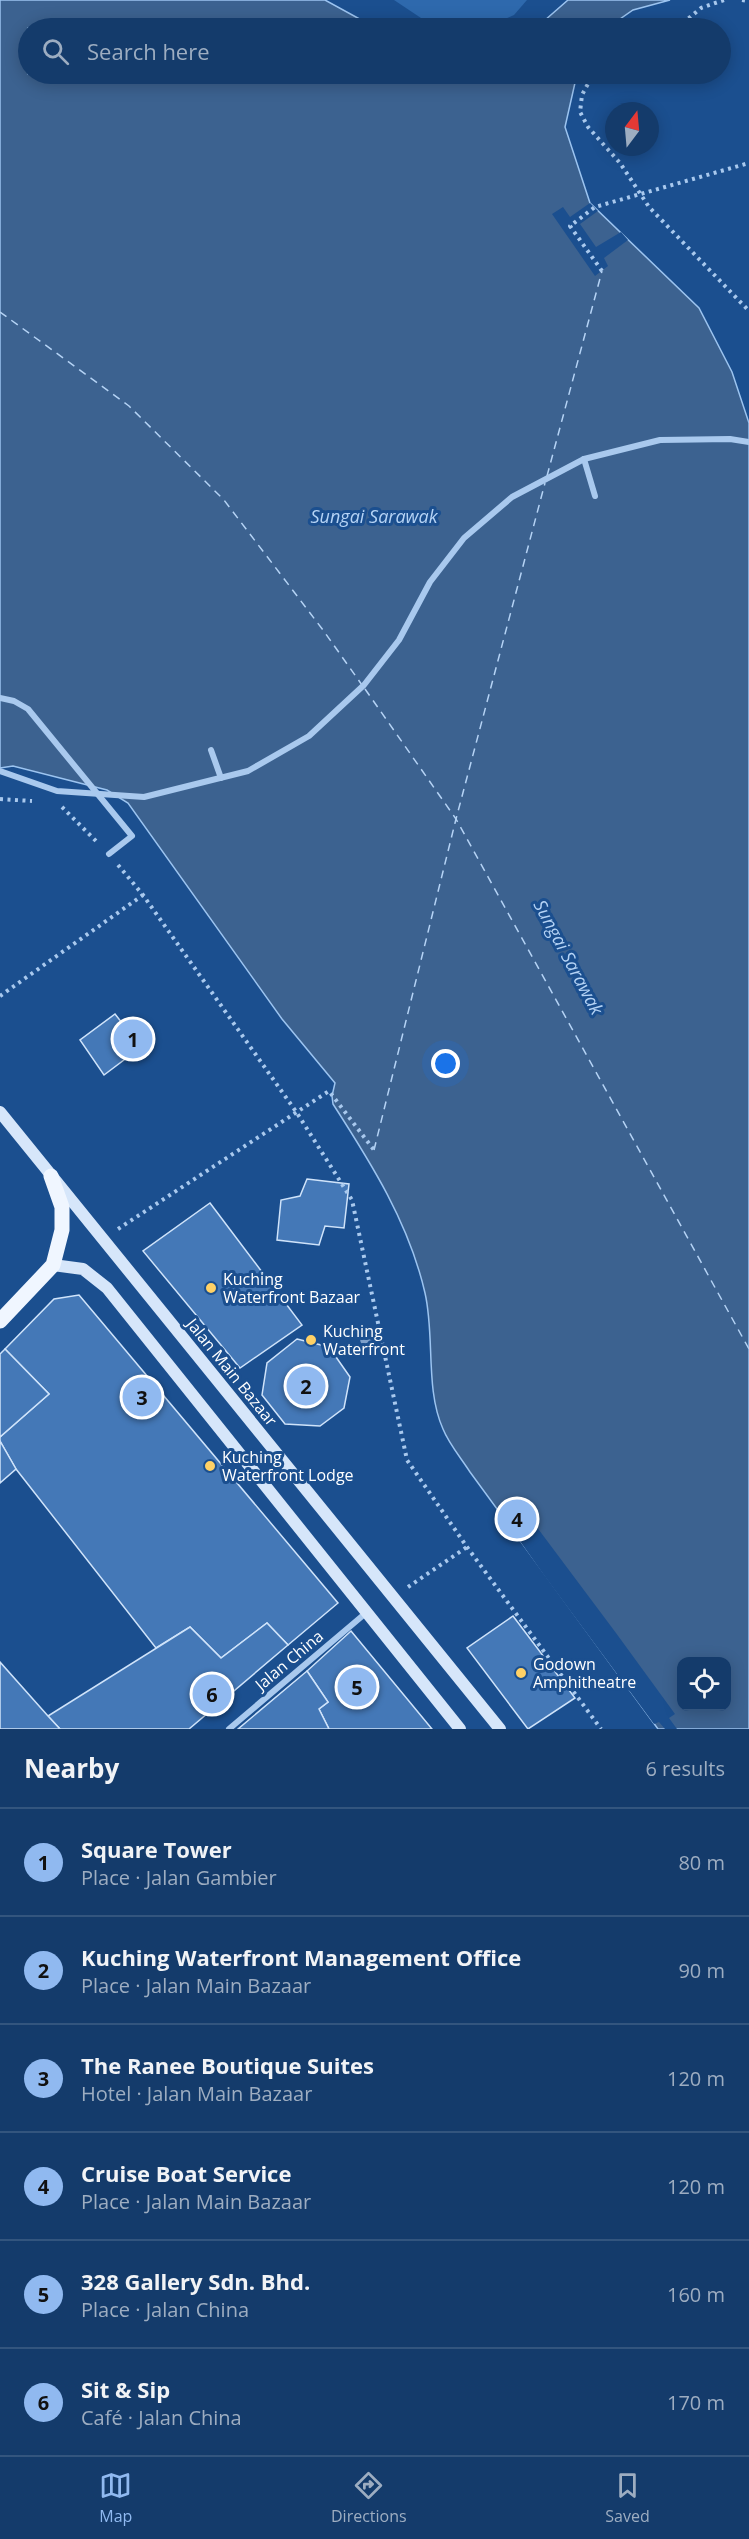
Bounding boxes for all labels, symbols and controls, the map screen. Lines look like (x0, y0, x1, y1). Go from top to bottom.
search box (18, 18, 731, 84)
icon: search (39, 35, 72, 68)
text: Search here (87, 36, 210, 66)
north arrow (605, 102, 659, 156)
water label: Sungai Sarawak (311, 504, 439, 528)
water label: Sungai Sarawak (529, 895, 610, 1020)
pin: 1 (114, 1016, 152, 1062)
your location (431, 1049, 460, 1078)
place label: Kuching Waterfront Bazaar (223, 1268, 361, 1308)
marker: Kuching Waterfront Bazaar (204, 1281, 218, 1295)
street label: Jalan Main Bazaar (181, 1312, 283, 1431)
place label: Kuching Waterfront (323, 1320, 405, 1360)
marker: Kuching Waterfront (304, 1333, 318, 1347)
pin: 2 (286, 1364, 326, 1408)
pin: 3 (122, 1374, 162, 1420)
place label: Kuching Waterfront Lodge (222, 1446, 354, 1486)
marker: Kuching Waterfront Lodge (203, 1459, 217, 1473)
pin: 4 (498, 1496, 536, 1541)
street label: Jalan China (249, 1625, 328, 1696)
place label: Godown Amphitheatre (533, 1653, 636, 1693)
map controls (677, 1657, 731, 1711)
button: locate (677, 1657, 731, 1711)
pin: 5 (338, 1664, 376, 1710)
marker: Godown Amphitheatre (514, 1666, 528, 1680)
pin: 6 (192, 1672, 232, 1716)
text: Nearby (24, 1750, 119, 1786)
text: 6 results (645, 1755, 725, 1782)
text: Square Tower (81, 1834, 232, 1864)
text: 1 (38, 1849, 49, 1876)
text: 80 m (678, 1849, 725, 1876)
text: Place · Jalan Gambier (81, 1864, 277, 1891)
text: Kuching Waterfront Management Office (81, 1942, 521, 1972)
text: 2 (38, 1957, 49, 1984)
text: 90 m (678, 1957, 725, 1984)
text: Place · Jalan Main Bazaar (81, 1972, 311, 1999)
text: The Ranee Boutique Suites (81, 2050, 374, 2080)
text: 3 (38, 2065, 49, 2092)
text: 120 m (667, 2065, 725, 2092)
text: Hotel · Jalan Main Bazaar (81, 2080, 312, 2107)
text: Cruise Boat Service (81, 2158, 291, 2188)
text: 4 (38, 2173, 49, 2200)
text: 120 m (667, 2173, 725, 2200)
text: Place · Jalan Main Bazaar (81, 2188, 311, 2215)
text: 328 Gallery Sdn. Bhd. (81, 2266, 310, 2296)
text: 5 (38, 2281, 49, 2308)
text: 160 m (667, 2281, 725, 2308)
text: Place · Jalan China (81, 2296, 249, 2323)
text: Sit & Sip (81, 2374, 170, 2404)
text: 6 (38, 2389, 49, 2416)
text: 170 m (667, 2389, 725, 2416)
text: Café · Jalan China (81, 2404, 242, 2431)
tab: Map (99, 2469, 132, 2527)
tab: Directions (331, 2469, 407, 2527)
tab: Saved (605, 2469, 650, 2527)

